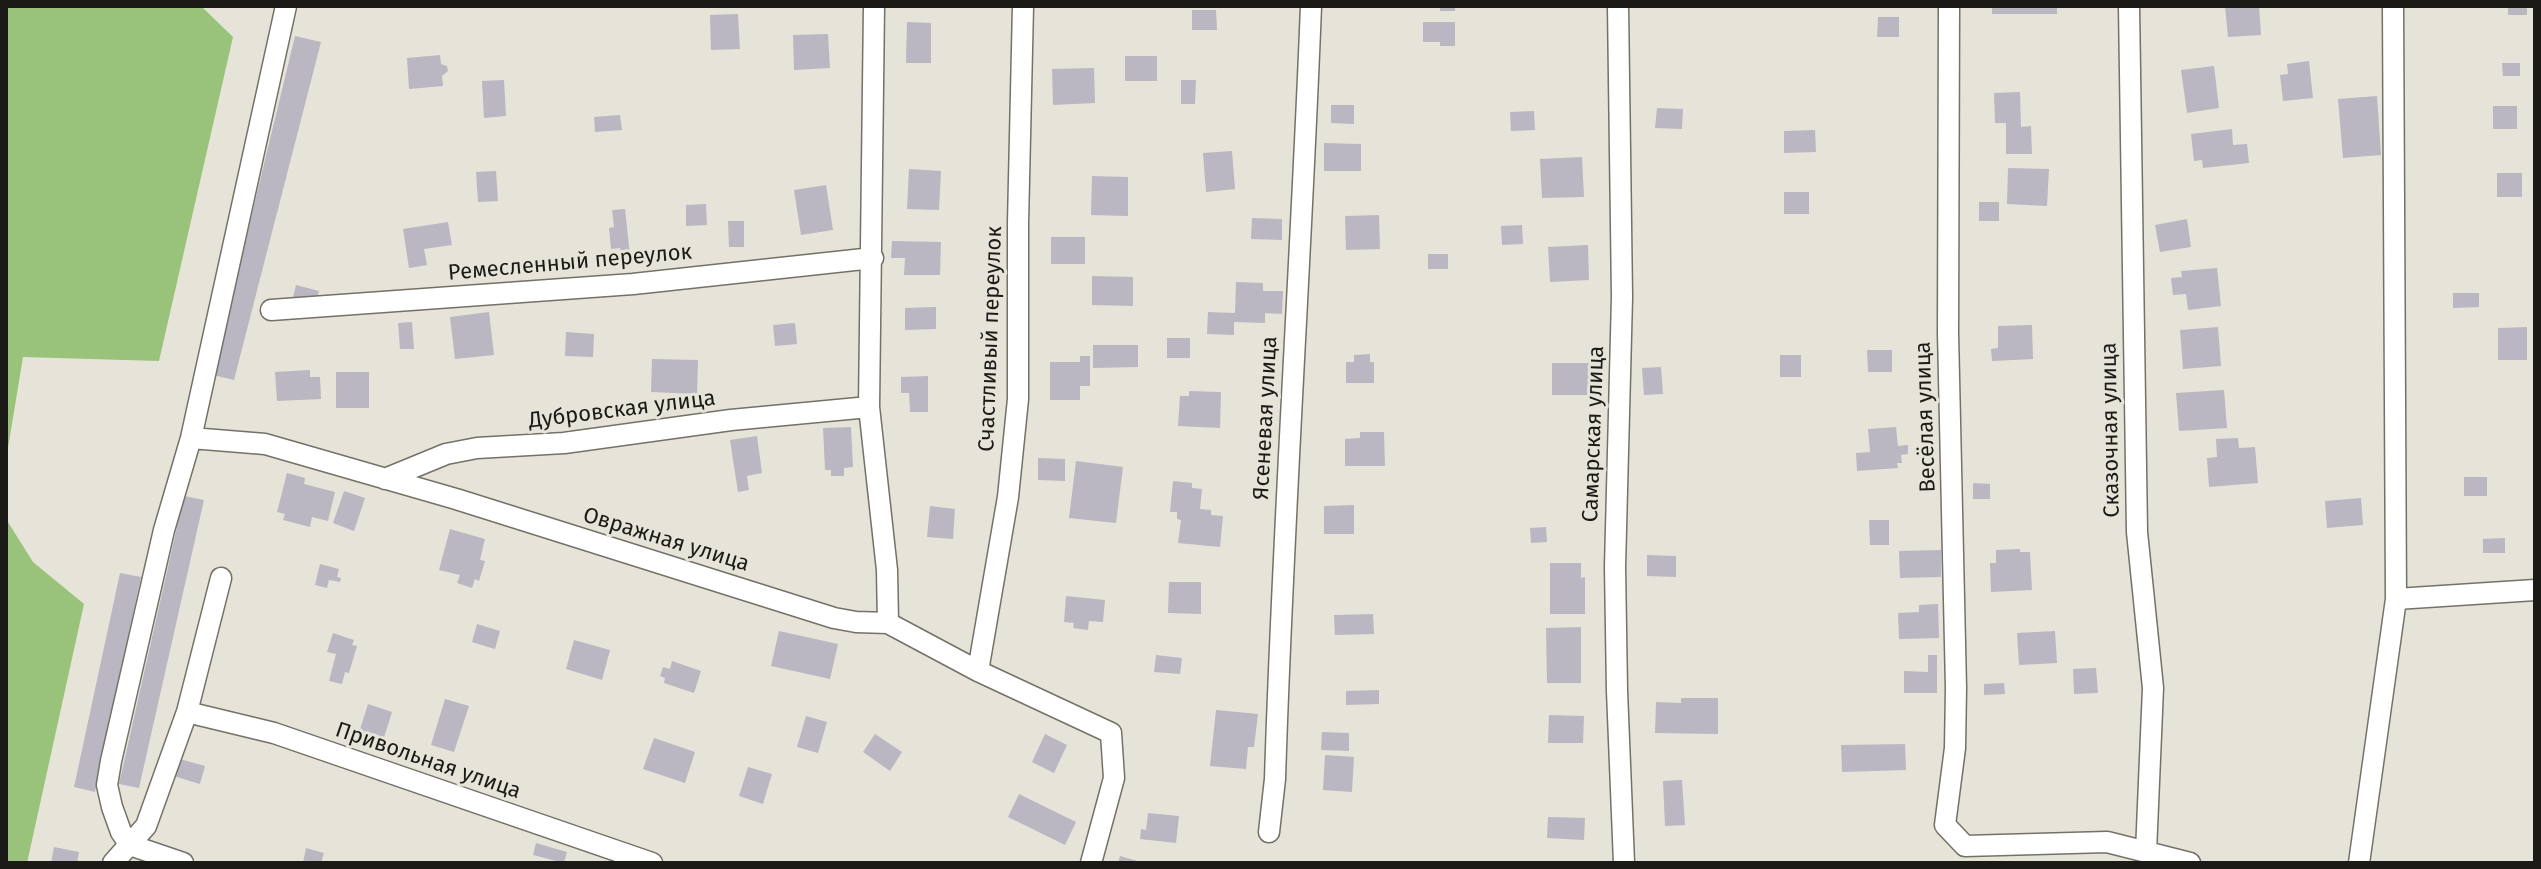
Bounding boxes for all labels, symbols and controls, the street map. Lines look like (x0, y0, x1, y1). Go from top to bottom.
street label: Счастливый переулок (974, 226, 1008, 452)
street label: Ремесленный переулок (447, 239, 693, 287)
street label: Ясеневая улица (1249, 336, 1283, 500)
street label: Весёлая улица (1910, 341, 1942, 493)
street label: Сказочная улица (2096, 342, 2126, 518)
street label: Самарская улица (1578, 345, 1610, 523)
street label: Дубровская улица (527, 385, 717, 435)
street label: Овражная улица (580, 502, 752, 578)
street label: Привольная улица (332, 717, 524, 805)

